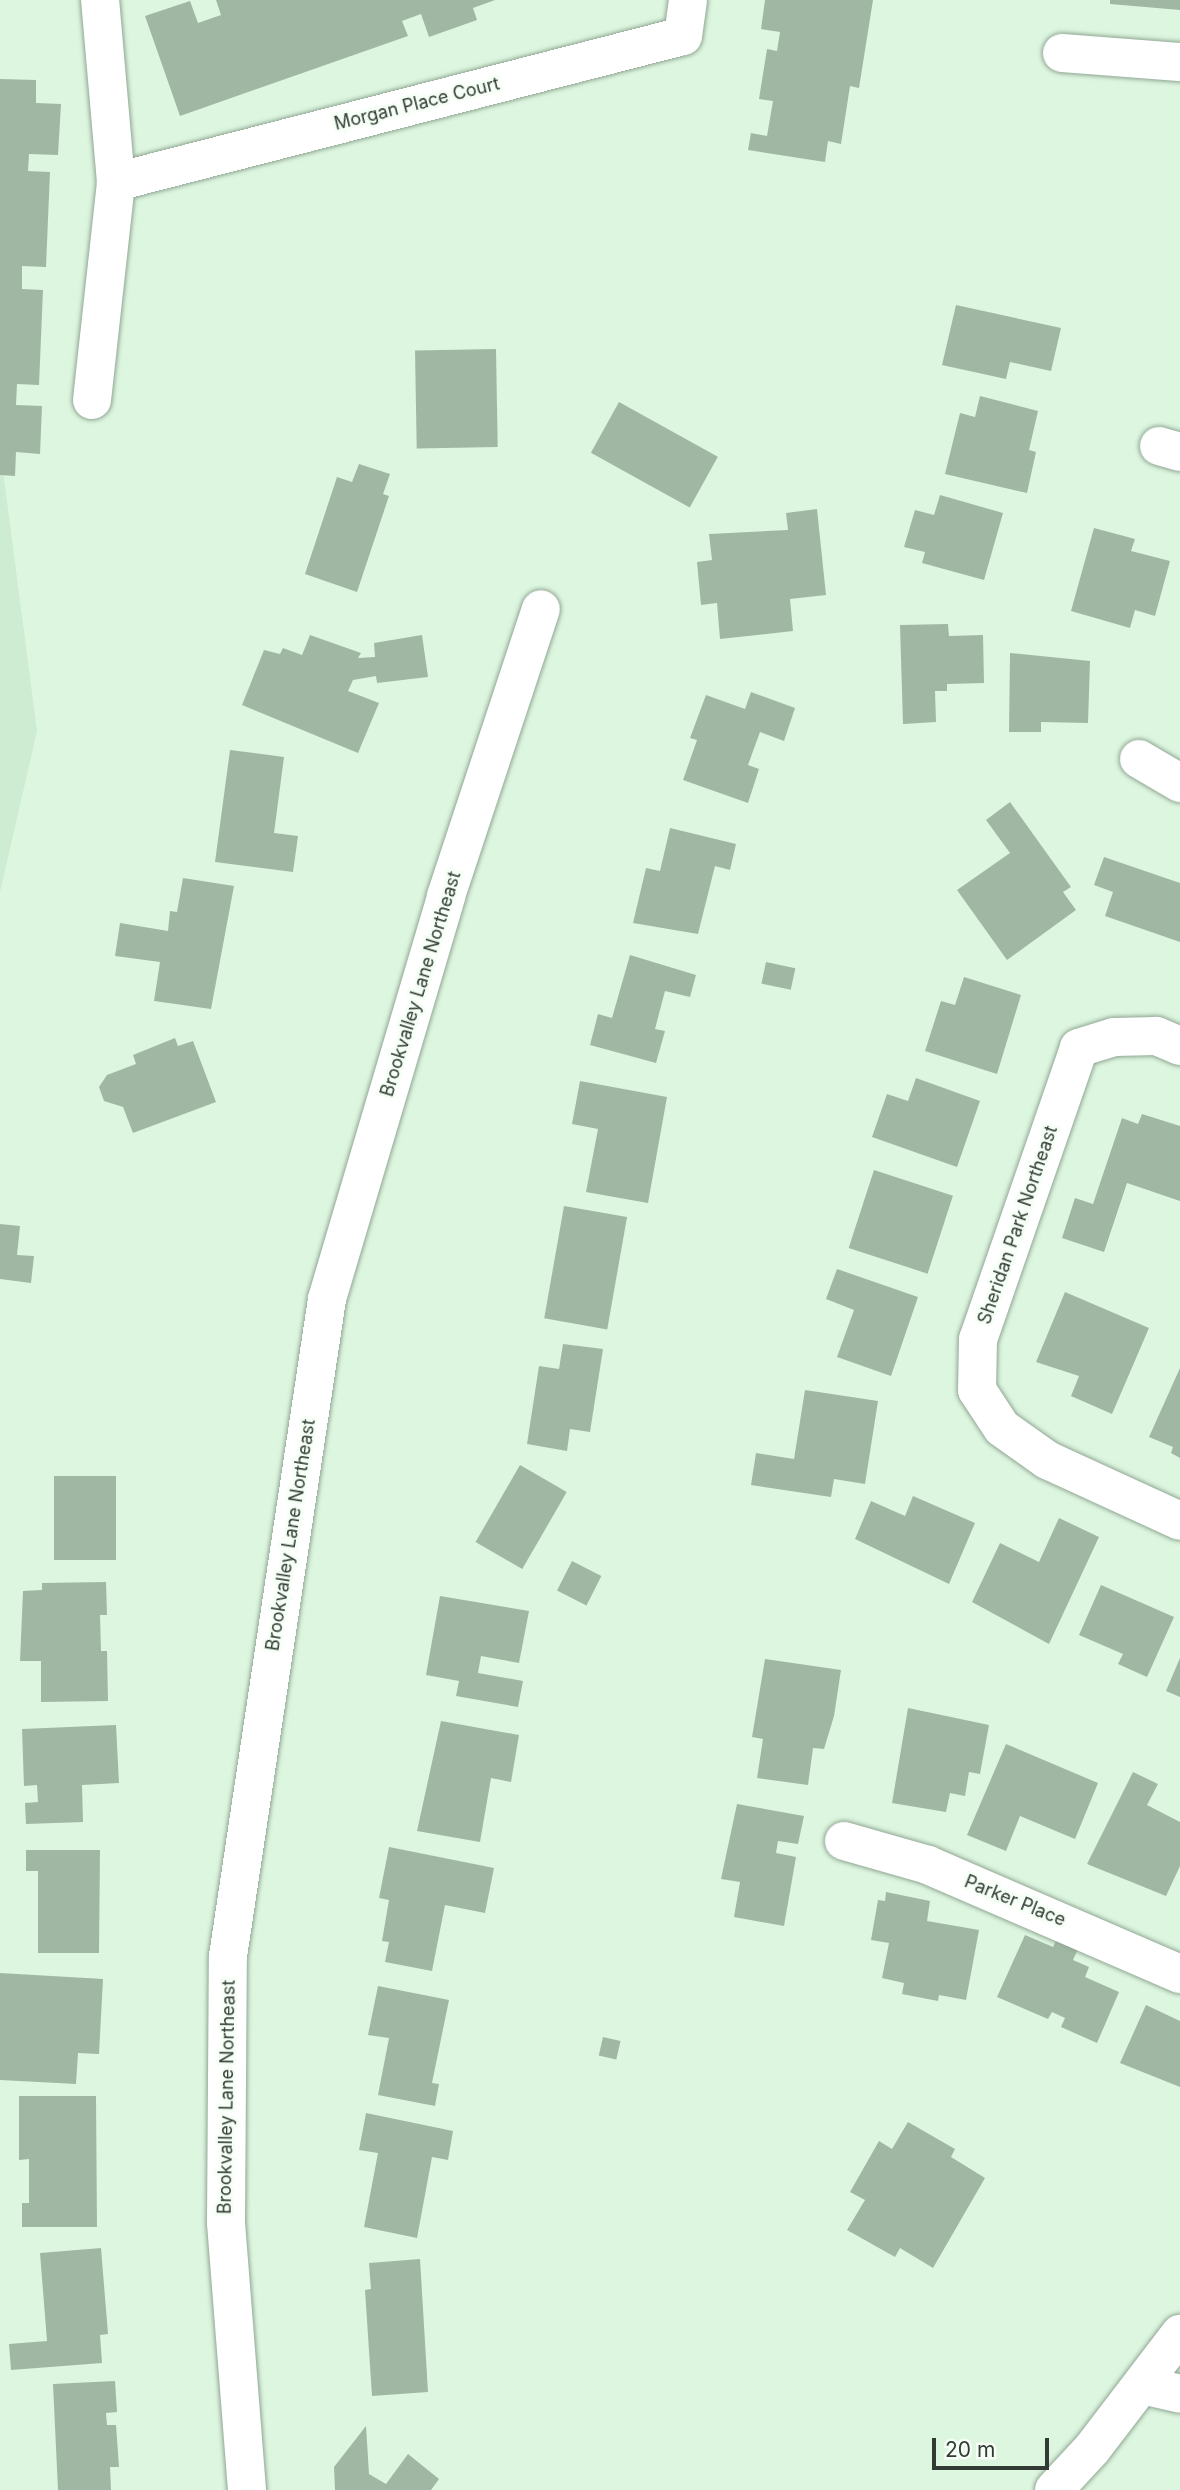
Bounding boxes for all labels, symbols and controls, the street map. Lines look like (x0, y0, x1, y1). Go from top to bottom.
street label: Morgan Place Court (332, 73, 502, 135)
street label: Brookvalley Lane Northeast (376, 869, 466, 1099)
street label: Sheridan Park Northeast (974, 1123, 1062, 1327)
street label: Brookvalley Lane Northeast (262, 1418, 320, 1652)
street label: Parker Place (961, 1871, 1069, 1931)
street label: Brookvalley Lane Northeast (214, 1980, 240, 2214)
scale bar (935, 2424, 1052, 2468)
text: 20 m (945, 2437, 995, 2462)

